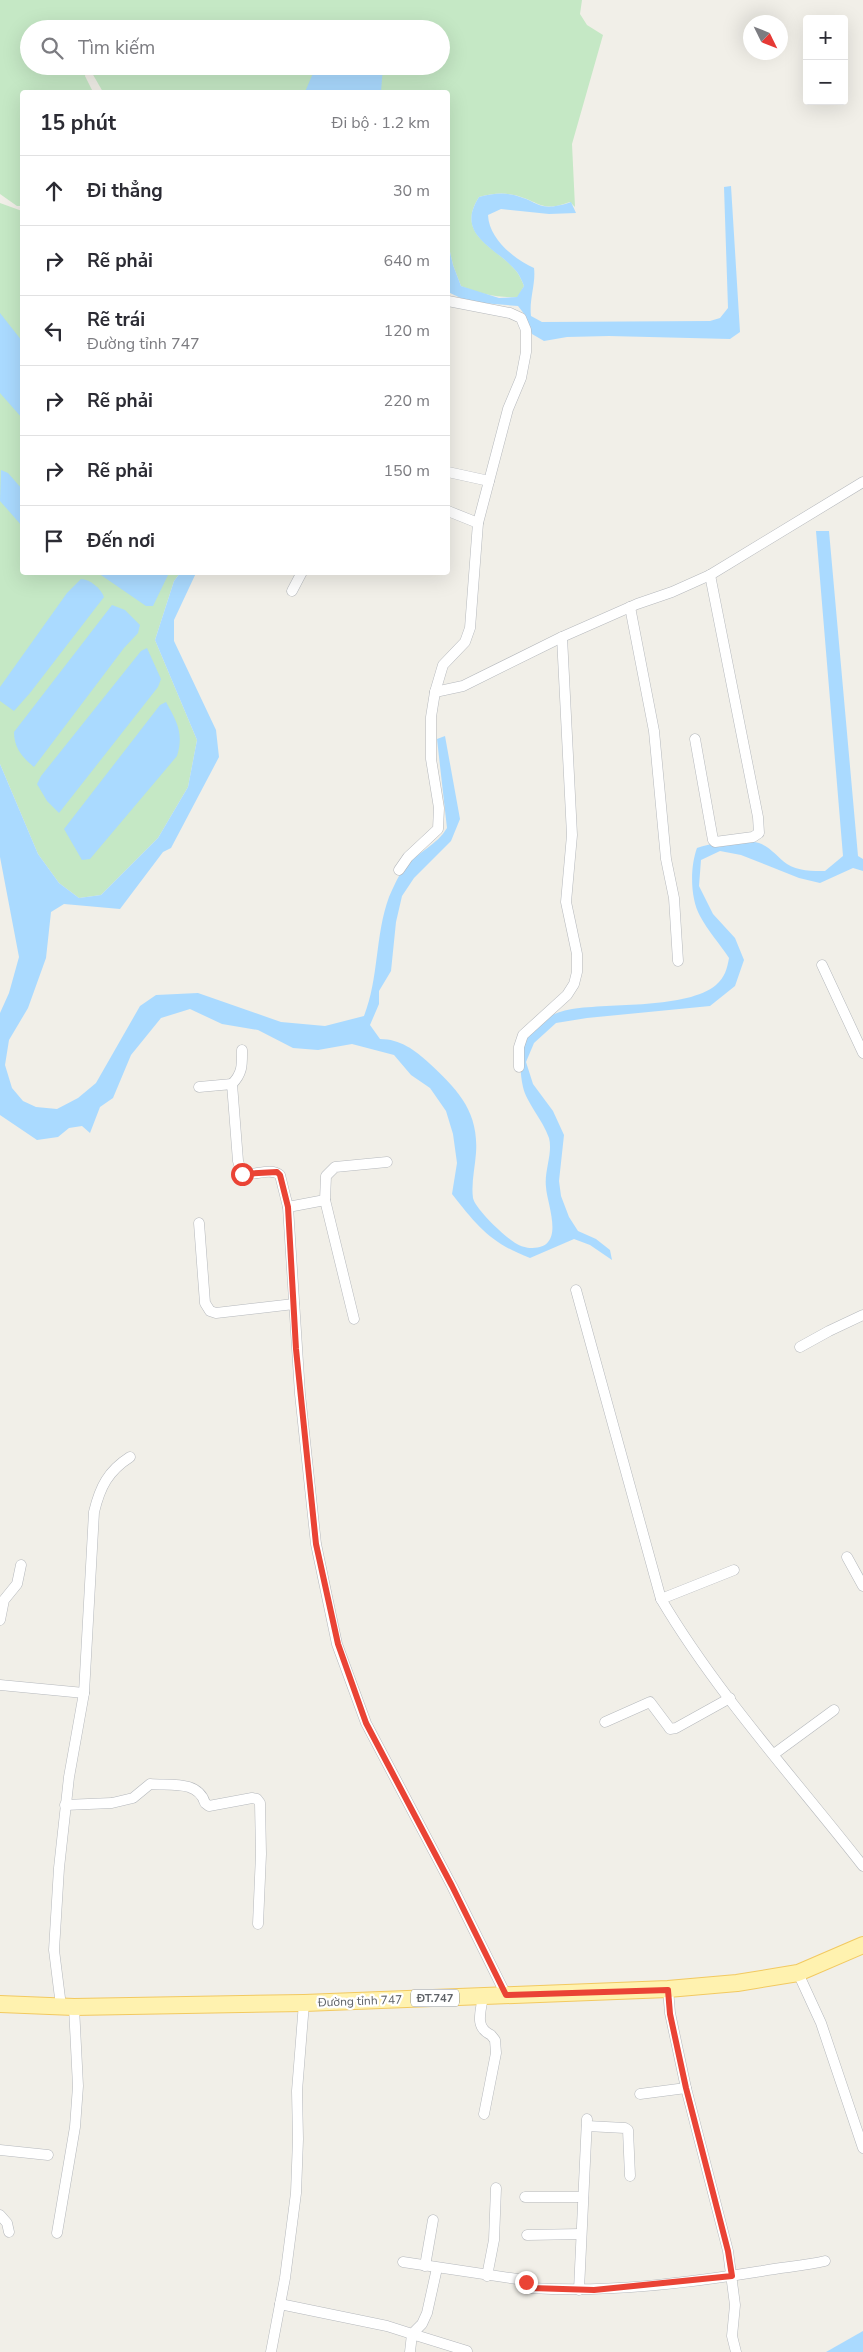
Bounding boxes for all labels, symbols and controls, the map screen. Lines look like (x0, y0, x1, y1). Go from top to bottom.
north arrow (743, 15, 788, 60)
map controls (803, 15, 848, 105)
button: + (803, 15, 848, 60)
search box (20, 20, 450, 75)
icon: search (38, 34, 66, 62)
text: Tìm kiếm (78, 35, 155, 61)
button: − (803, 60, 848, 105)
text: 15 phút (40, 109, 116, 137)
text: Đi bộ · 1.2 km (332, 112, 430, 134)
icon: ahead (40, 177, 68, 205)
text: Đi thẳng (87, 178, 163, 204)
text: 30 m (393, 180, 430, 202)
icon: right (40, 247, 68, 275)
text: Rẽ phải (87, 248, 153, 274)
text: 640 m (383, 250, 430, 272)
text: Rẽ trái (87, 307, 145, 333)
icon: left (40, 317, 68, 345)
text: 120 m (383, 320, 430, 342)
text: Đường tỉnh 747 (87, 333, 200, 355)
icon: right (40, 387, 68, 415)
text: Rẽ phải (87, 388, 153, 414)
text: 220 m (383, 390, 430, 412)
icon: right (40, 457, 68, 485)
text: Rẽ phải (87, 458, 153, 484)
text: 150 m (383, 460, 430, 482)
icon: arrive (40, 527, 68, 555)
text: Đến nơi (87, 528, 155, 554)
route start (231, 1163, 254, 1186)
road number: ĐT.747 (411, 1990, 459, 2006)
street label: Đường tỉnh 747 (316, 1992, 403, 2011)
route end (515, 2271, 538, 2294)

